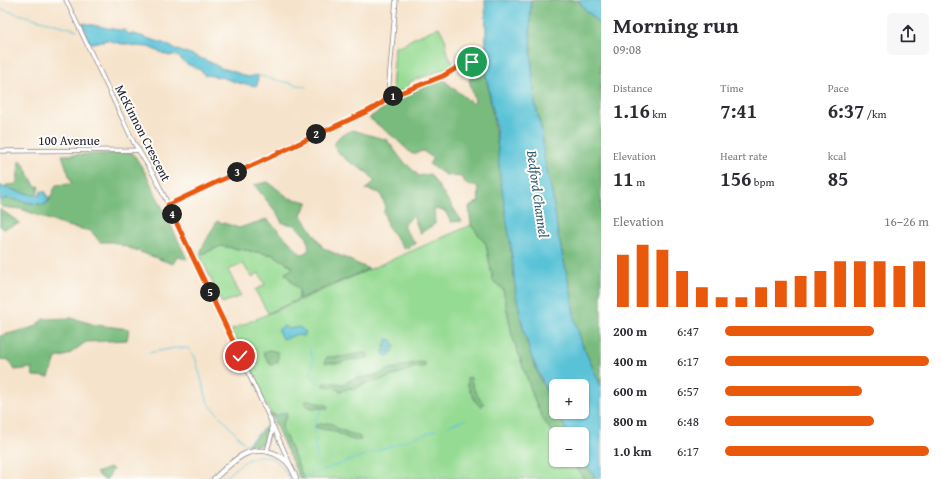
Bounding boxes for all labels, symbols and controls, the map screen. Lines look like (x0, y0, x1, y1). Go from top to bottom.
text: Morning run (613, 9, 739, 41)
button: share (887, 13, 929, 55)
text: 09:08 (613, 40, 641, 59)
pin (455, 45, 489, 79)
icon: arrive (461, 51, 483, 73)
text: Distance (613, 80, 652, 96)
text: Time (720, 80, 744, 96)
text: Pace (828, 80, 849, 96)
street label: McKinnon Crescent (110, 81, 176, 185)
pin: 1 (383, 86, 403, 106)
text: 1 (390, 88, 396, 104)
text: 1.16 (613, 96, 650, 125)
text: 7:41 (720, 96, 757, 125)
text: 6:37 (828, 96, 864, 125)
text: km (650, 106, 667, 122)
text: /km (864, 106, 887, 122)
pin: 2 (306, 124, 326, 144)
text: 2 (313, 126, 319, 142)
street label: 100 Avenue (38, 131, 100, 150)
water label: Bedford Channel (522, 148, 554, 239)
text: Elevation (613, 148, 656, 164)
text: Heart rate (720, 148, 768, 164)
text: kcal (828, 148, 846, 164)
pin: 3 (227, 162, 247, 182)
text: 3 (234, 164, 240, 180)
text: 11 (613, 164, 634, 193)
text: 156 (720, 164, 751, 193)
text: 85 (828, 164, 848, 193)
text: m (634, 174, 645, 190)
text: bpm (751, 174, 774, 190)
pin: 4 (162, 204, 182, 224)
text: 4 (169, 206, 175, 222)
text: Elevation (613, 212, 664, 231)
text: 16–26 m (884, 212, 929, 231)
pin: 5 (200, 282, 220, 302)
text: 5 (207, 284, 213, 300)
text: 200 m (613, 322, 647, 341)
text: 6:47 (677, 322, 699, 341)
pin (223, 339, 257, 373)
icon: check (229, 345, 251, 367)
text: 400 m (613, 352, 647, 371)
text: 6:17 (677, 352, 699, 371)
map controls (549, 379, 589, 467)
button: + (549, 379, 589, 419)
text: 600 m (613, 382, 647, 401)
text: 6:57 (677, 382, 699, 401)
text: 800 m (613, 412, 647, 431)
text: 6:48 (677, 412, 699, 431)
button: − (549, 427, 589, 467)
text: 1.0 km (613, 442, 652, 461)
text: 6:17 (677, 442, 699, 461)

